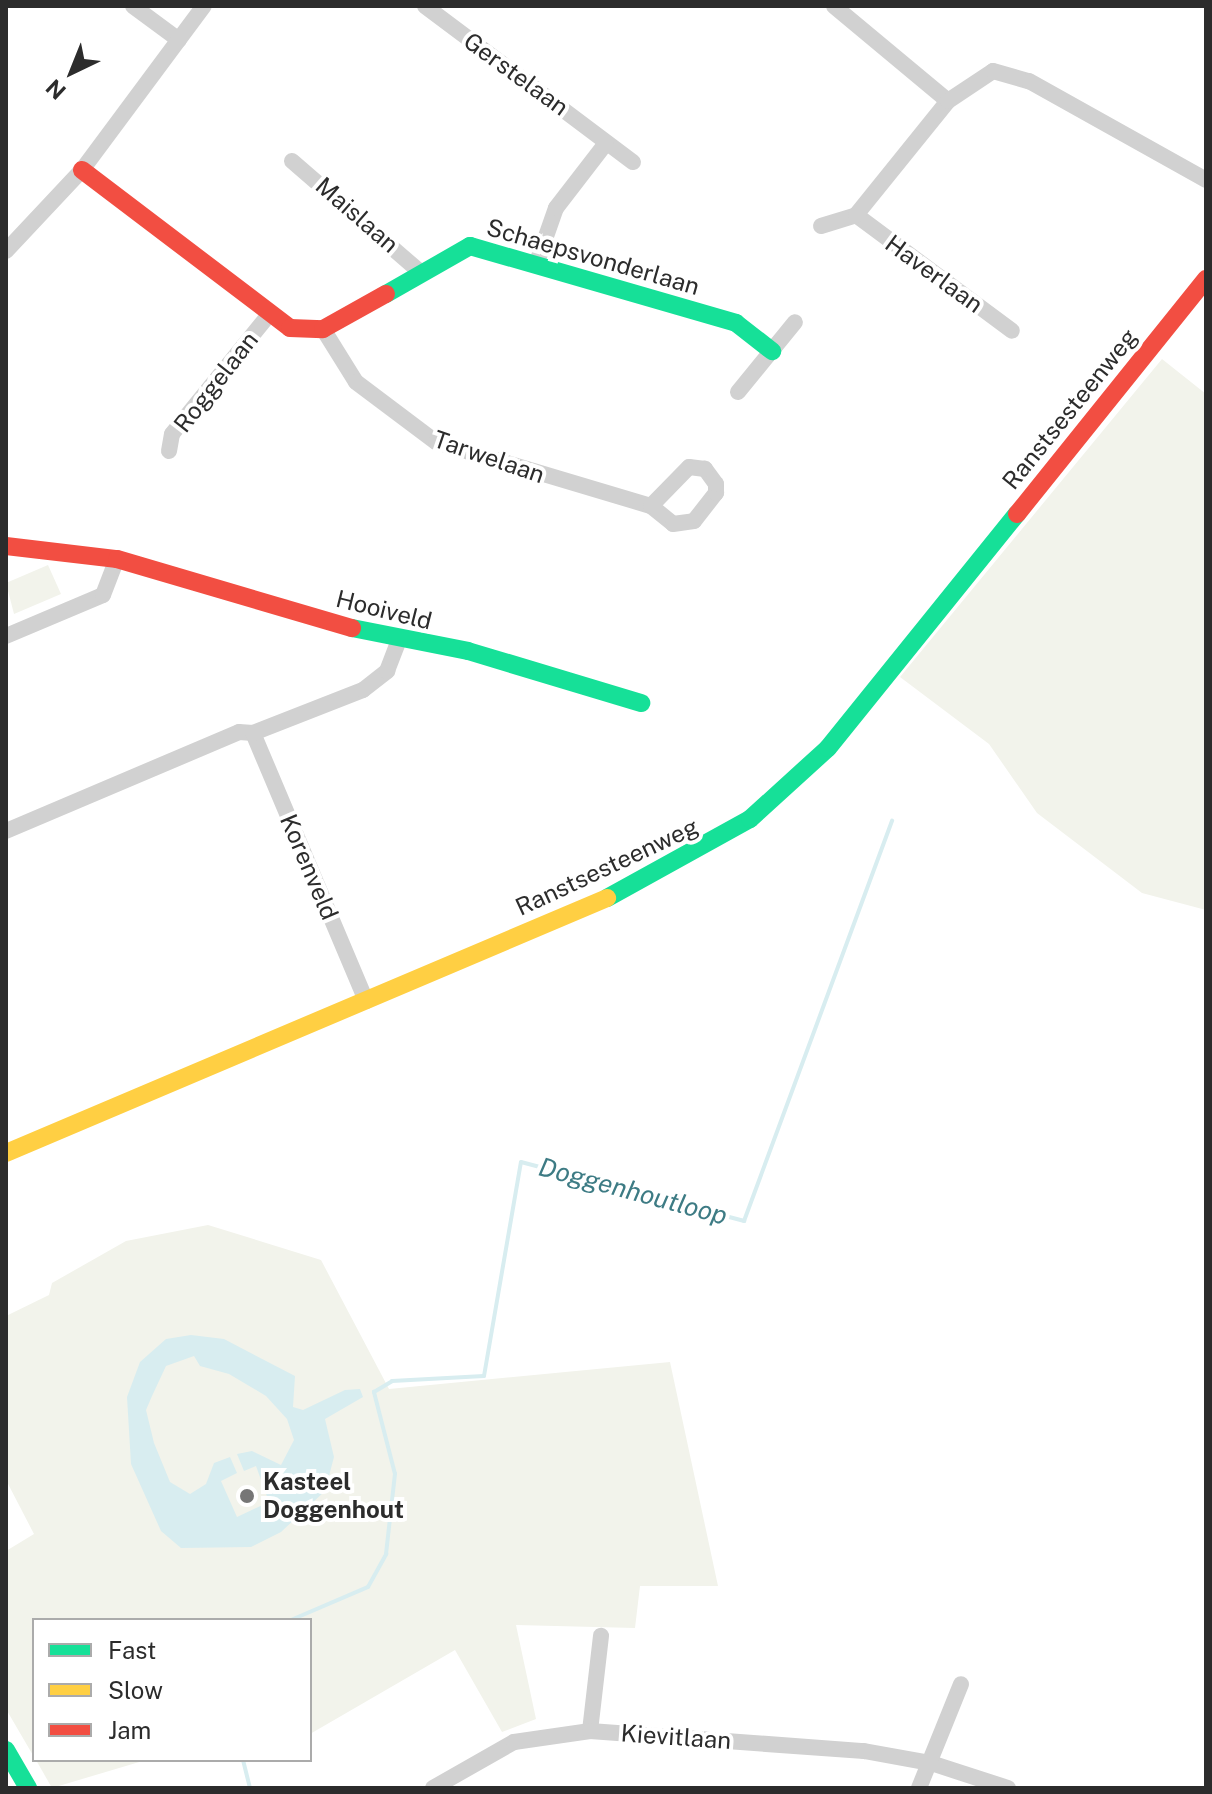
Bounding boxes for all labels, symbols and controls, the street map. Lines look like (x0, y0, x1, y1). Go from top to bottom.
street label: Gerstelaan (458, 26, 574, 122)
north arrow (32, 32, 112, 112)
text: N (40, 74, 71, 105)
street label: Maislaan (310, 171, 404, 259)
street label: Schaepsvonderlaan (483, 213, 703, 301)
street label: Haverlaan (880, 229, 988, 319)
street label: Ranstsesteenweg (996, 323, 1144, 495)
street label: Roggelaan (168, 326, 264, 438)
street label: Tarwelaan (430, 425, 548, 489)
street label: Hooiveld (333, 584, 435, 636)
street label: Korenveld (274, 810, 344, 924)
street label: Ranstsesteenweg (511, 812, 703, 922)
water label: Doggenhoutloop (535, 1151, 731, 1231)
place label: Kasteel Doggenhout (263, 1468, 404, 1524)
marker: Kasteel Doggenhout (238, 1487, 256, 1505)
legend (32, 1618, 312, 1762)
text: Fast (108, 1636, 156, 1664)
text: Slow (108, 1676, 163, 1704)
text: Jam (108, 1716, 151, 1744)
street label: Kievitlaan (620, 1719, 732, 1755)

